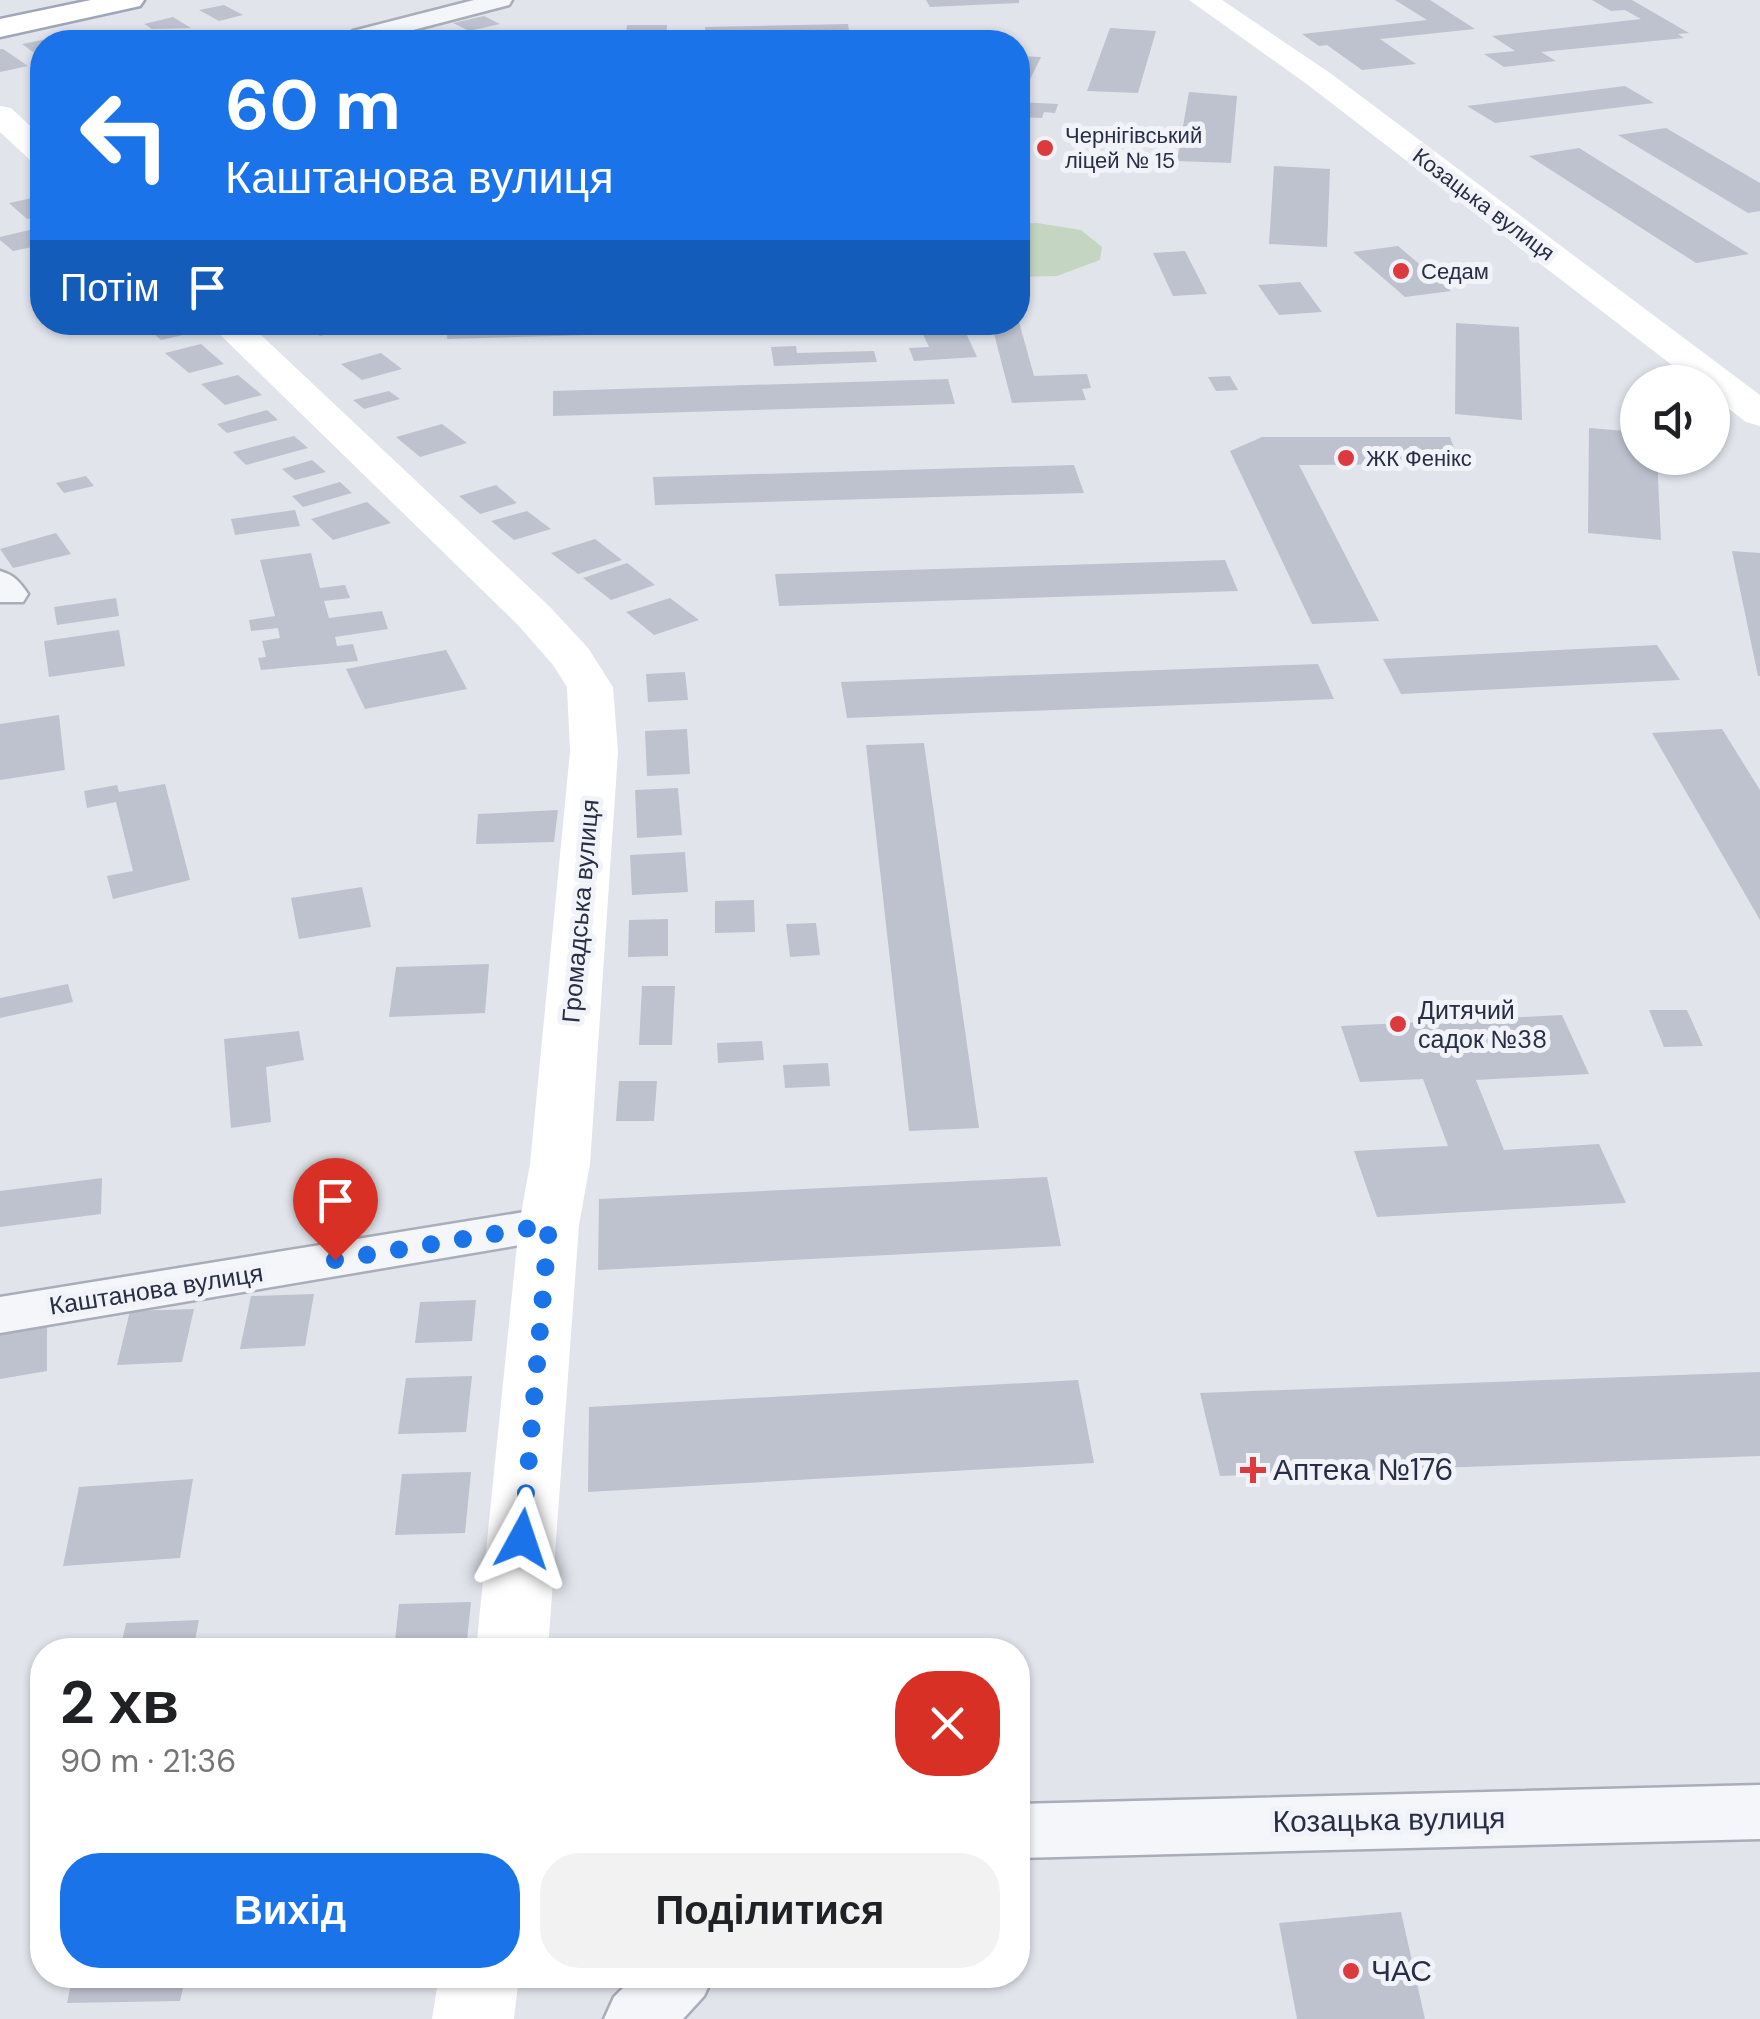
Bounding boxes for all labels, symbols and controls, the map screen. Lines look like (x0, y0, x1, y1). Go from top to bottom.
text: 60 m (225, 60, 401, 151)
icon: left (60, 70, 190, 200)
place label: Чернігівський ліцей № 15 (1065, 121, 1202, 175)
marker: Чернігівський ліцей № 15 (1034, 137, 1056, 159)
street label: Козацька вулиця (1407, 141, 1561, 267)
text: Каштанова вулиця (225, 148, 614, 207)
place label: Седам (1421, 257, 1489, 286)
icon: arrive (180, 260, 235, 315)
marker: Седам (1390, 260, 1412, 282)
text: Потім (60, 263, 160, 313)
map controls (1620, 365, 1730, 475)
button: sound (1620, 365, 1730, 475)
place label: ЖК Фенікс (1366, 444, 1472, 473)
marker: ЖК Фенікс (1335, 447, 1357, 469)
street label: Громадська вулиця (554, 798, 607, 1024)
place label: Дитячий садок №38 (1418, 994, 1547, 1056)
marker: Дитячий садок №38 (1387, 1013, 1409, 1035)
pin (293, 1158, 378, 1261)
icon: arrive (308, 1173, 363, 1228)
street label: Каштанова вулиця (47, 1256, 265, 1323)
place label: Аптека №176 (1273, 1450, 1453, 1489)
marker: Аптека №176 (1242, 1459, 1264, 1481)
position arrow (470, 1487, 574, 1591)
text: 2 хв (60, 1663, 179, 1742)
button: close (895, 1671, 1000, 1776)
text: 90 m · 21:36 (60, 1740, 236, 1782)
street label: Козацька вулиця (1272, 1798, 1506, 1841)
button: Вихід (60, 1853, 520, 1968)
button: Поділитися (540, 1853, 1000, 1968)
place label: ЧАС (1371, 1951, 1432, 1990)
marker: ЧАС (1340, 1960, 1362, 1982)

